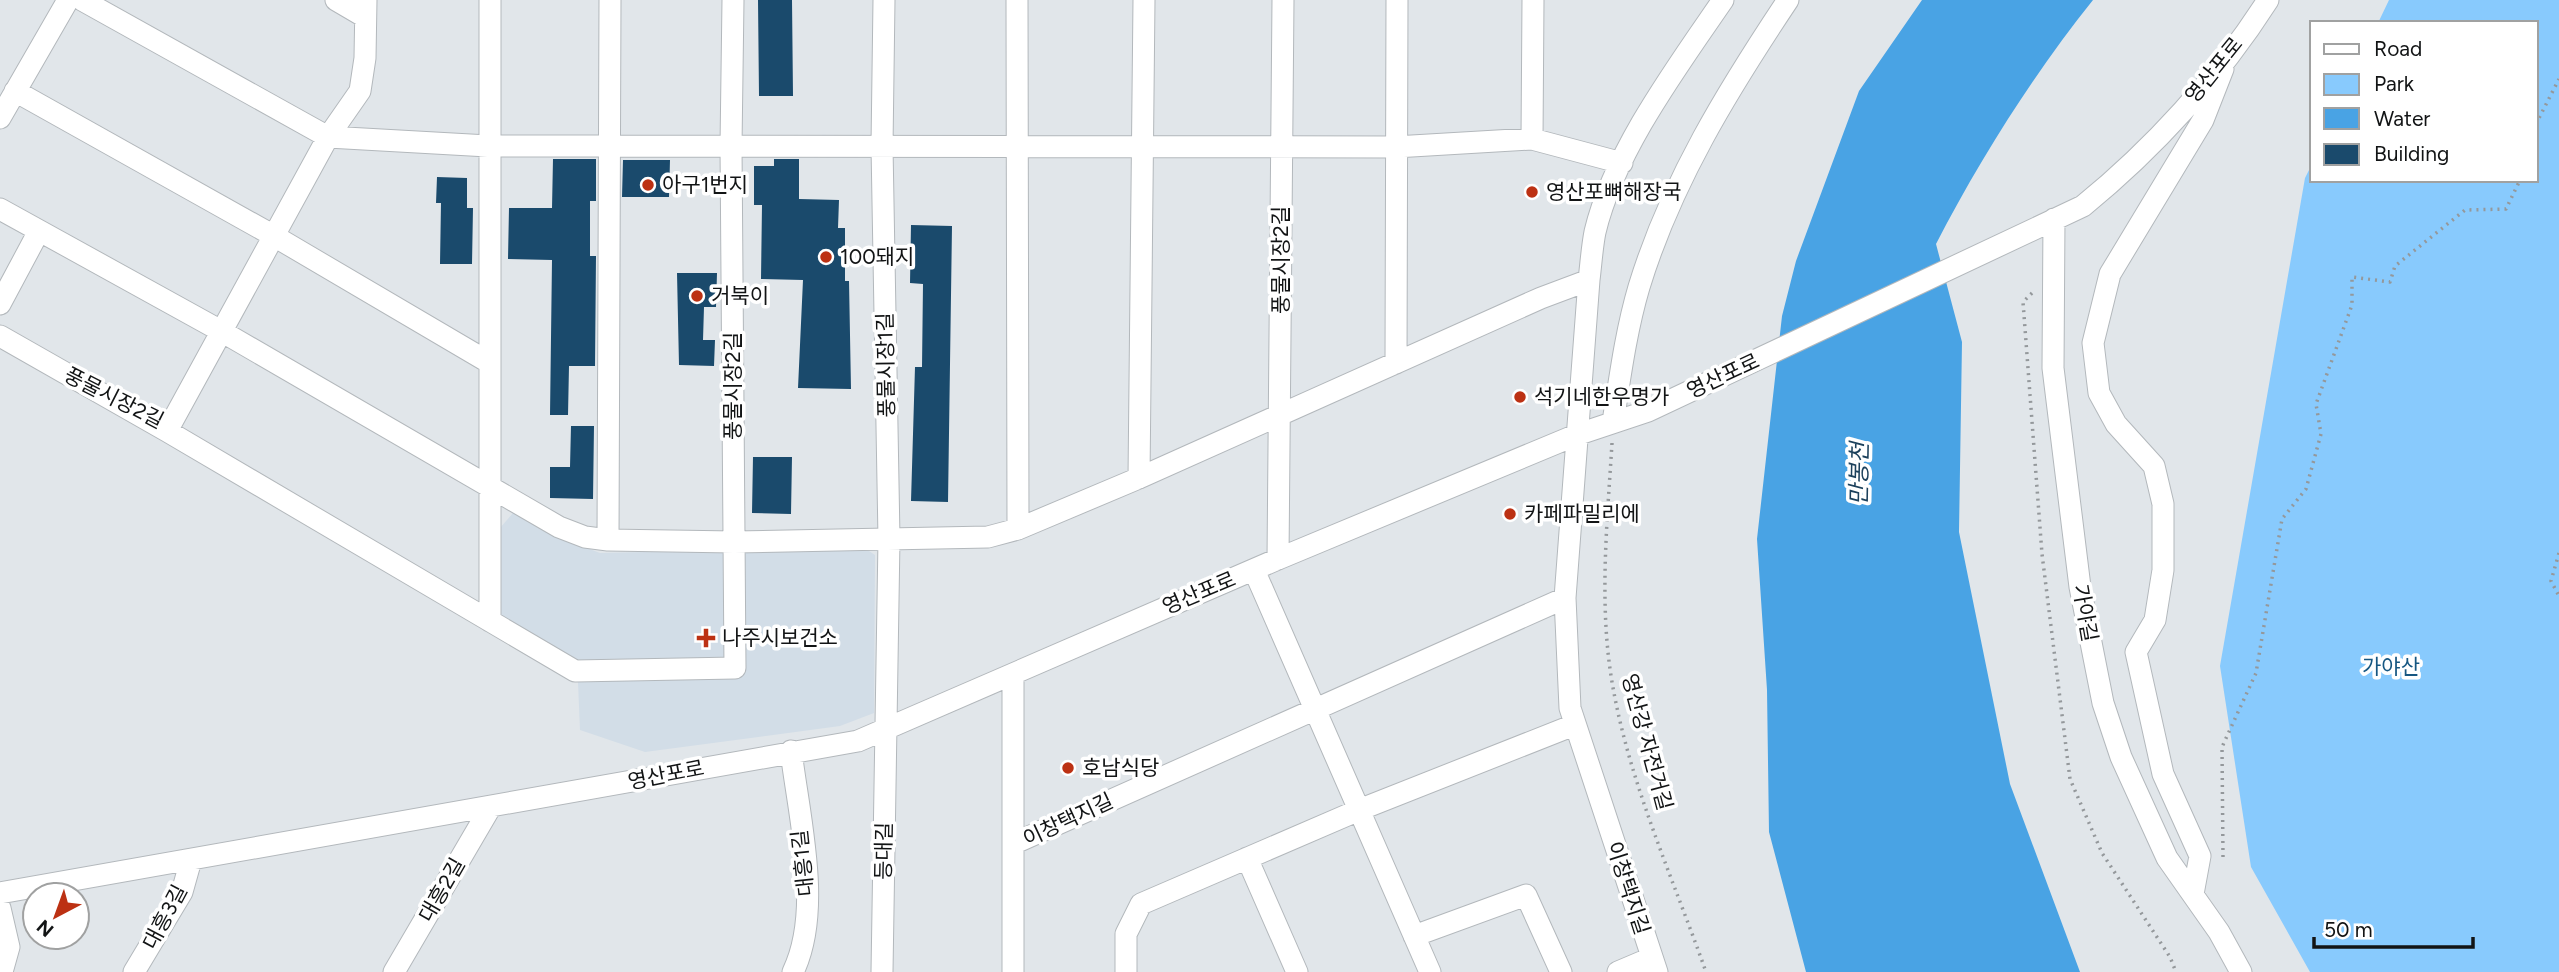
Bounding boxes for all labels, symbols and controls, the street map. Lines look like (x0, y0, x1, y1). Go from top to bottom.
legend (2310, 21, 2538, 182)
street label: 영산포로 (2180, 32, 2248, 108)
text: Road (2374, 36, 2422, 61)
text: Park (2374, 71, 2415, 96)
text: Water (2374, 106, 2430, 131)
text: Building (2374, 141, 2449, 166)
place label: 아구1번지 (662, 172, 748, 197)
marker: 아구1번지 (640, 177, 656, 193)
place label: 영산포뼈해장국 (1546, 179, 1681, 204)
marker: 영산포뼈해장국 (1524, 184, 1540, 200)
street label: 풍물시장2길 (1268, 206, 1293, 314)
place label: 100돼지 (840, 244, 914, 269)
marker: 100돼지 (818, 249, 834, 265)
place label: 거북이 (711, 283, 769, 308)
marker: 거북이 (689, 288, 705, 304)
street label: 풍물시장1길 (872, 312, 899, 418)
street label: 풍물시장2길 (720, 332, 745, 440)
street label: 영산포로 (1682, 348, 1763, 403)
street label: 풍물시장2길 (60, 362, 168, 433)
place label: 석기네한우명가 (1534, 384, 1669, 409)
marker: 석기네한우명가 (1512, 389, 1528, 405)
water label: 만봉천 (1844, 439, 1874, 506)
place label: 카페파밀리에 (1524, 501, 1640, 526)
marker: 카페파밀리에 (1502, 506, 1518, 522)
street label: 영산포로 (1158, 566, 1239, 619)
street label: 가야길 (2068, 582, 2103, 644)
place label: 나주시보건소 (722, 625, 838, 650)
marker: 나주시보건소 (696, 628, 716, 648)
park label: 가야산 (2362, 654, 2420, 679)
street label: 영산강 자전거길 (1617, 671, 1678, 813)
street label: 영산포로 (626, 755, 706, 794)
place label: 호남식당 (1082, 755, 1159, 780)
marker: 호남식당 (1060, 760, 1076, 776)
street label: 이창택지길 (1019, 788, 1117, 851)
street label: 등대길 (870, 822, 897, 880)
street label: 대흥1길 (787, 829, 818, 897)
street label: 이창택지길 (1602, 838, 1655, 938)
street label: 대흥2길 (413, 853, 470, 926)
street label: 대흥3길 (137, 880, 192, 953)
north arrow (21, 881, 91, 951)
scale bar (2314, 906, 2473, 950)
text: N (32, 915, 58, 942)
text: 50 m (2324, 917, 2373, 942)

